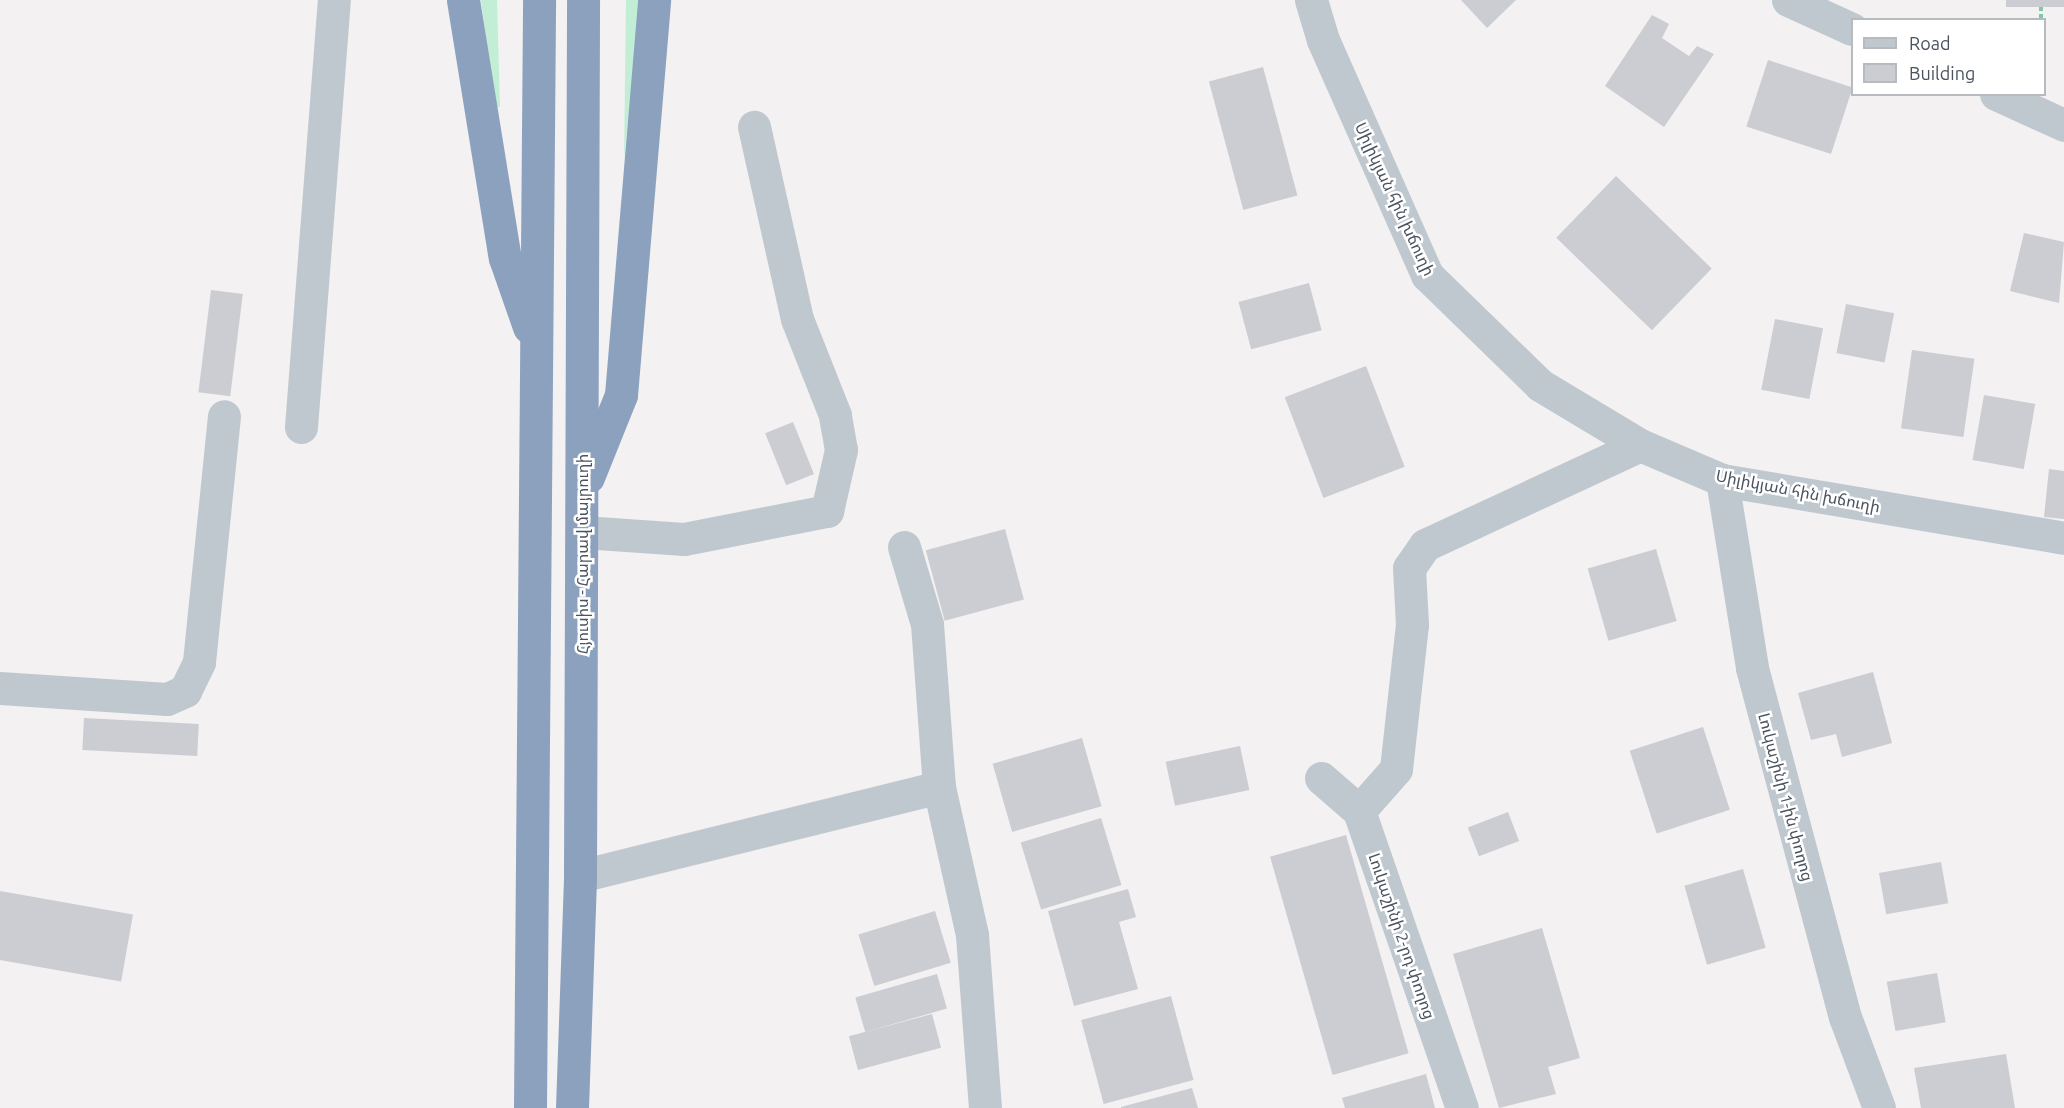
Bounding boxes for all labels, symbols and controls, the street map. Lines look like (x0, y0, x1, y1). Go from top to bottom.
legend (1851, 18, 2046, 96)
text: Road (1909, 33, 1951, 53)
text: Building (1909, 63, 1975, 83)
street label: Սիլիկյան հին խճուղի (1351, 119, 1439, 279)
street label: Հյուսիս - Հարավ մայրուղի (572, 454, 592, 654)
street label: Սիլիկյան հին խճուղի (1714, 466, 1882, 516)
street label: Լուկաշինի 1-ին փողոց (1754, 711, 1818, 883)
street label: Լուկաշինի 2-րդ փողոց (1365, 851, 1439, 1021)

